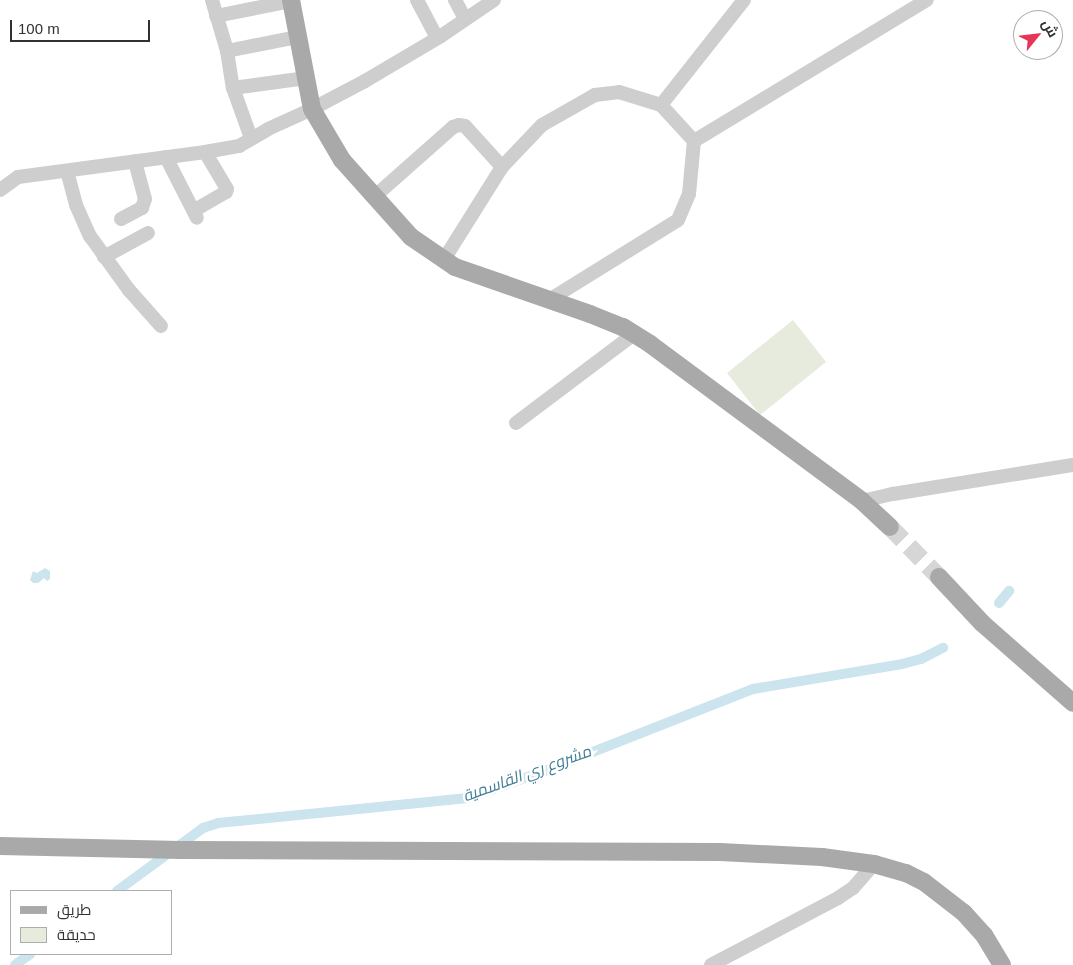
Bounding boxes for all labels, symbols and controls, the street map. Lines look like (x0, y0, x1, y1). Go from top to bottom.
scale bar (12, 10, 152, 42)
north arrow (1013, 10, 1063, 60)
text: ش (1039, 16, 1062, 40)
text: 100 m (18, 20, 60, 37)
water label: مشروع ري القاسمية (460, 742, 594, 806)
legend (10, 890, 172, 955)
text: طريق (57, 901, 91, 918)
text: حديقة (57, 926, 96, 943)

